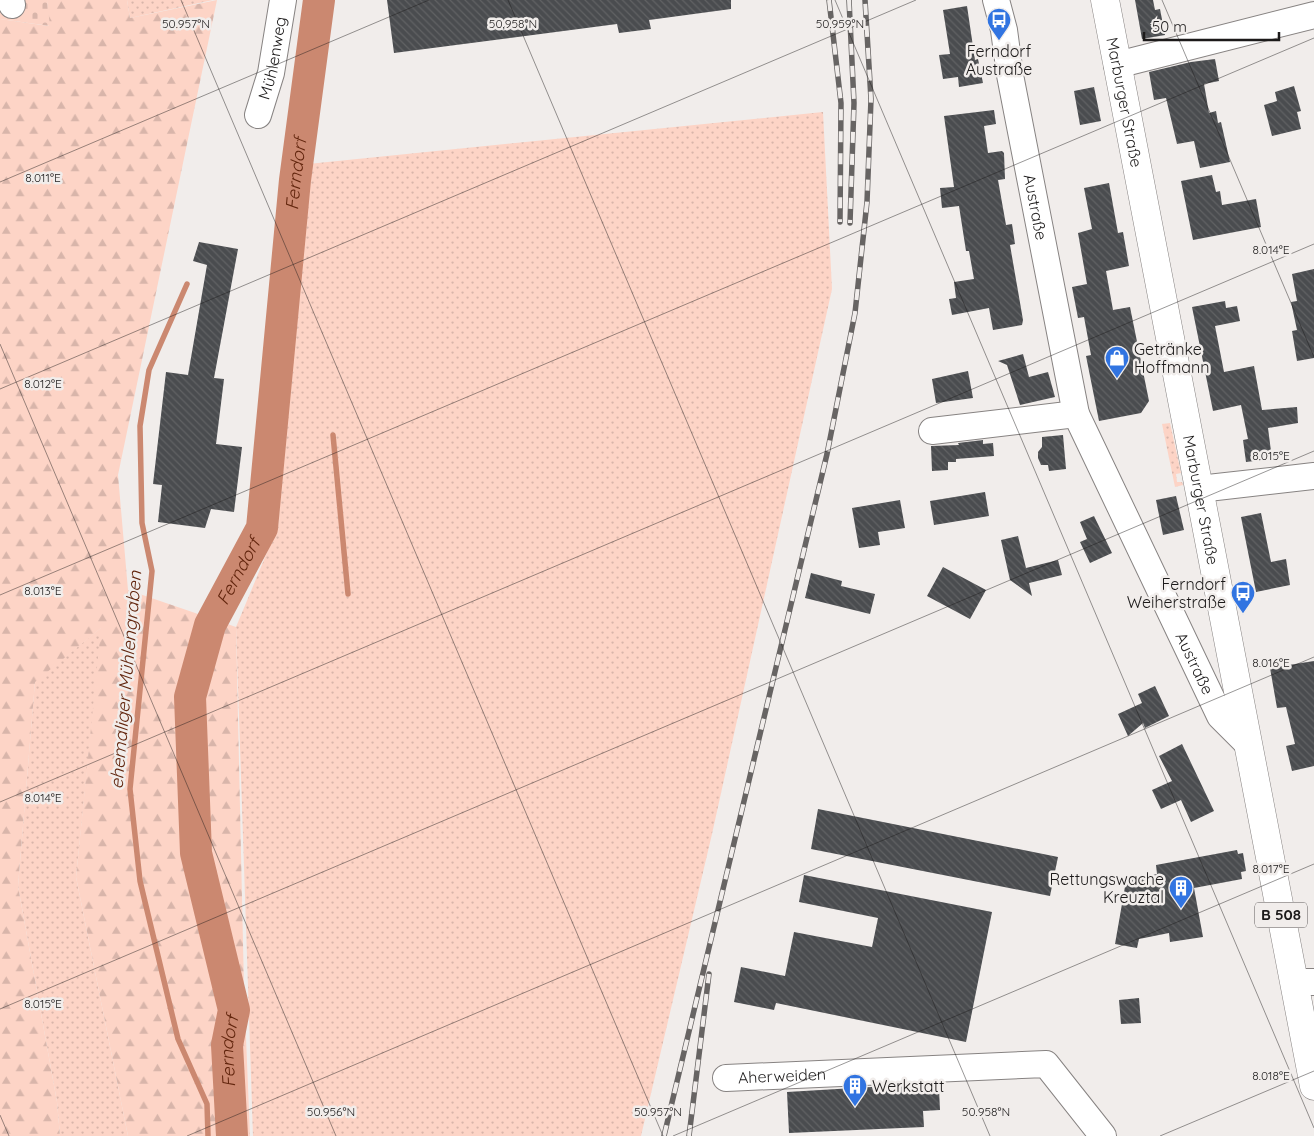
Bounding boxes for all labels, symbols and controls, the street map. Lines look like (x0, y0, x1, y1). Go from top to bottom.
bus stop icon: Ferndorf Austraße (986, 7, 1012, 41)
scale bar (1144, 10, 1279, 42)
street label: Mühlenweg (253, 15, 290, 102)
text: 50.957°N (162, 16, 210, 31)
text: 50.958°N (489, 16, 537, 31)
text: 50.959°N (816, 16, 864, 31)
text: 50 m (1152, 17, 1187, 36)
street label: Marburger Straße (1102, 35, 1147, 169)
place label: Ferndorf Austraße (966, 41, 1032, 79)
water label: Ferndorf (280, 133, 312, 211)
text: 8.011°E (25, 170, 61, 185)
street label: Austraße (1020, 172, 1052, 242)
text: 8.014°E (1252, 242, 1290, 257)
place label: Getränke Hoffmann (1134, 339, 1210, 377)
shop icon: Getränke Hoffmann (1104, 345, 1130, 379)
text: 8.012°E (24, 376, 62, 391)
street label: Marburger Straße (1179, 433, 1223, 567)
text: 8.015°E (1252, 448, 1290, 463)
water label: Ferndorf (211, 531, 267, 609)
water label: ehemaliger Mühlengraben (105, 569, 147, 790)
place label: Ferndorf Weiherstraße (1127, 574, 1226, 612)
bus stop icon: Ferndorf Weiherstraße (1230, 580, 1256, 614)
text: 8.013°E (24, 583, 62, 598)
street label: Austraße (1171, 629, 1218, 698)
text: 8.016°E (1252, 655, 1290, 670)
text: 8.014°E (24, 790, 62, 805)
text: 8.017°E (1252, 861, 1290, 876)
place label: Rettungswache Kreuztal (1050, 869, 1164, 907)
building icon: Rettungswache Kreuztal (1168, 875, 1194, 909)
road number: B 508 (1255, 902, 1307, 928)
text: 8.015°E (24, 996, 62, 1011)
water label: Ferndorf (214, 1010, 244, 1088)
street label: Aherweiden (738, 1064, 826, 1087)
text: 8.018°E (1252, 1068, 1290, 1083)
building icon: Werkstatt (842, 1073, 868, 1107)
place label: Werkstatt (872, 1076, 944, 1096)
text: 50.956°N (307, 1104, 355, 1119)
text: 50.957°N (634, 1104, 682, 1119)
text: 50.958°N (962, 1104, 1010, 1119)

